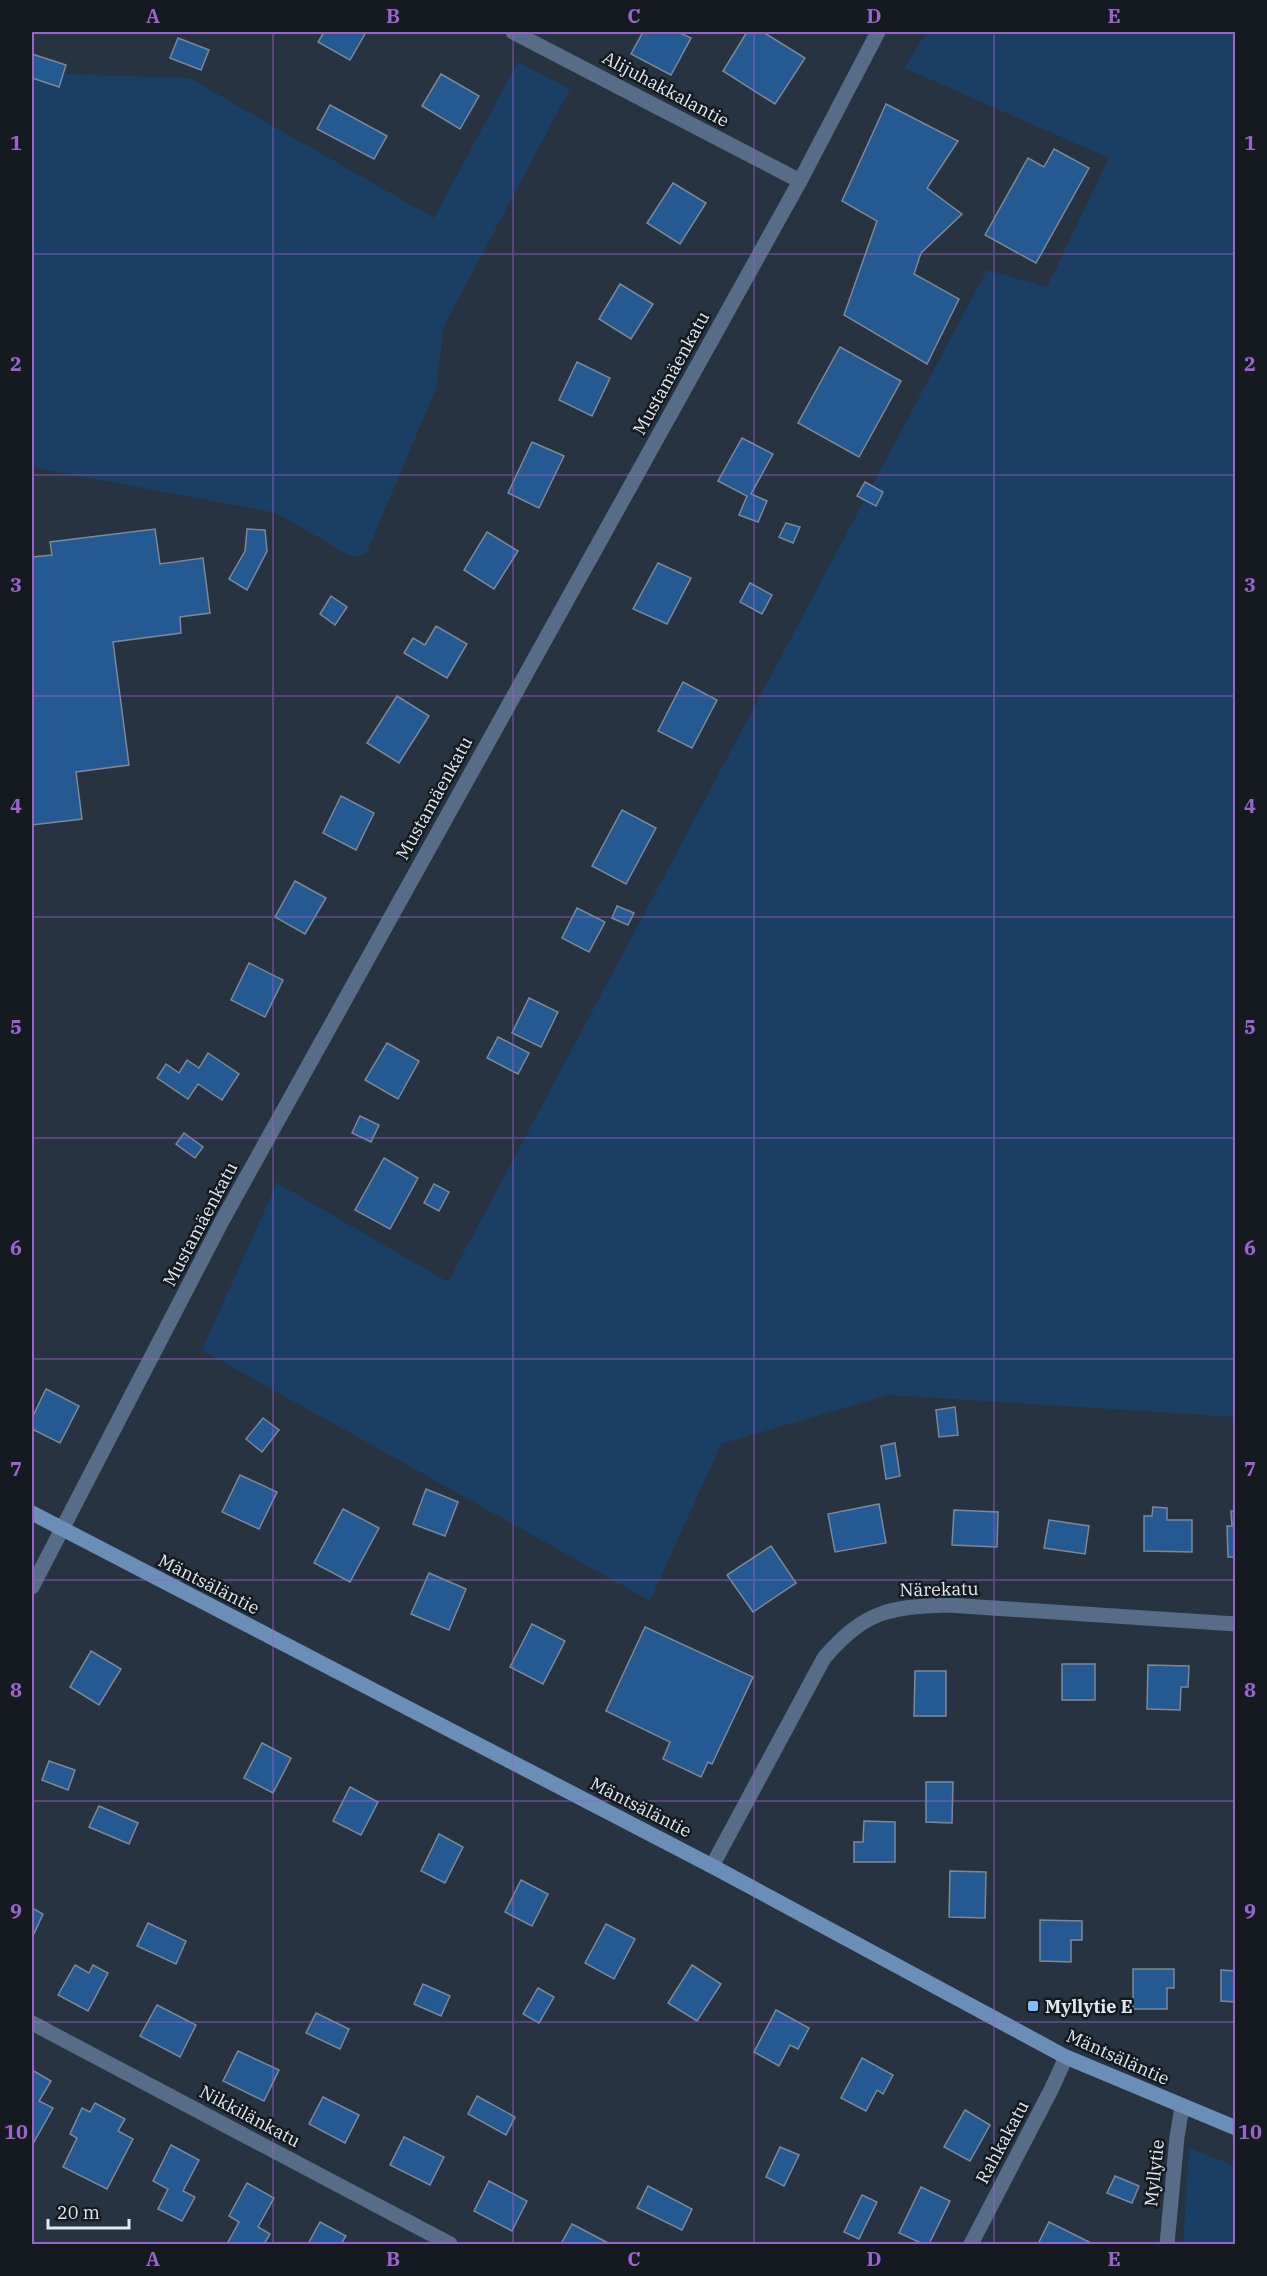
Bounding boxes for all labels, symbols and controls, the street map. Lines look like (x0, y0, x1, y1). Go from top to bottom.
text: A (146, 2, 160, 29)
text: B (386, 2, 400, 29)
text: C (627, 2, 641, 29)
text: D (866, 2, 882, 29)
text: E (1107, 2, 1121, 29)
street label: Alijuhakkalantie (599, 46, 733, 132)
text: 1 (10, 129, 22, 156)
text: 1 (1244, 129, 1256, 156)
street label: Mustamäenkatu (628, 307, 714, 439)
text: 2 (10, 350, 22, 377)
text: 2 (1244, 350, 1256, 377)
text: 3 (10, 571, 22, 598)
text: 3 (1244, 571, 1256, 598)
street label: Mustamäenkatu (391, 732, 477, 864)
text: 4 (10, 792, 22, 819)
text: 4 (1244, 792, 1256, 819)
text: 5 (10, 1013, 22, 1040)
text: 5 (1244, 1013, 1256, 1040)
street label: Mustamäenkatu (158, 1158, 242, 1290)
text: 6 (10, 1234, 22, 1261)
text: 6 (1244, 1234, 1256, 1261)
text: 7 (10, 1455, 22, 1482)
text: 7 (1244, 1455, 1256, 1482)
street label: Mäntsäläntie (155, 1549, 263, 1619)
street label: Närekatu (899, 1577, 979, 1601)
text: 8 (10, 1676, 22, 1703)
text: 8 (1244, 1676, 1256, 1703)
street label: Mäntsäläntie (587, 1772, 695, 1842)
text: 9 (10, 1897, 22, 1924)
text: 9 (1244, 1897, 1256, 1924)
place label: Myllytie E (1045, 1995, 1133, 2018)
marker: Myllytie E (1026, 1999, 1040, 2013)
street label: Mäntsäläntie (1063, 2024, 1173, 2090)
street label: Nikkilänkatu (196, 2080, 304, 2152)
street label: Rahkakatu (970, 2096, 1034, 2188)
text: 10 (4, 2118, 28, 2145)
text: 10 (1238, 2118, 1262, 2145)
street label: Myllytie (1139, 2138, 1169, 2208)
scale bar (48, 2192, 129, 2230)
text: 20 m (57, 2201, 100, 2224)
text: A (146, 2245, 160, 2272)
text: B (386, 2245, 400, 2272)
text: C (627, 2245, 641, 2272)
text: D (866, 2245, 882, 2272)
text: E (1107, 2245, 1121, 2272)

